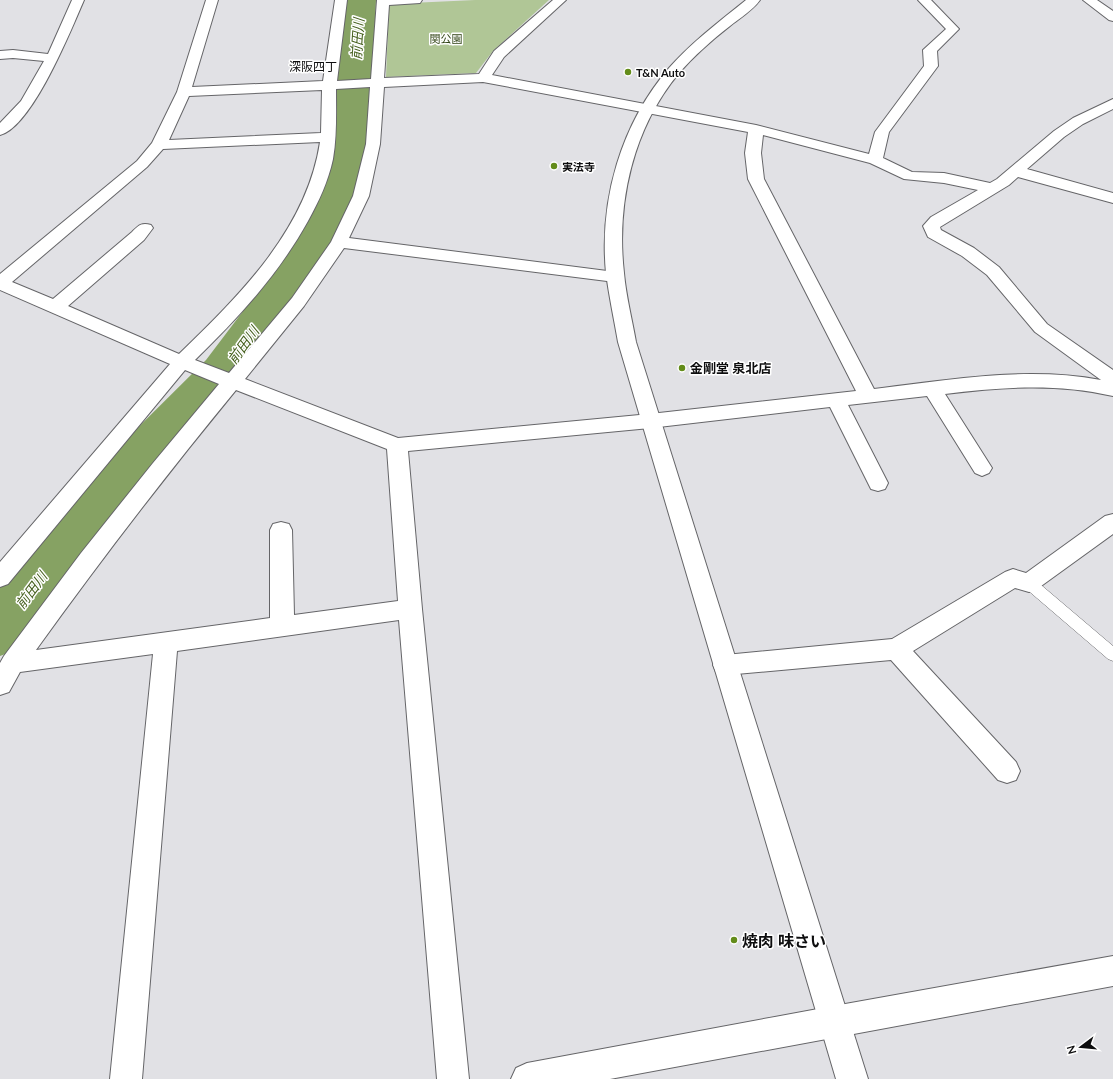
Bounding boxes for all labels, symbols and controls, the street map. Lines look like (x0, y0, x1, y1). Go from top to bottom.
water label: 前田川 (347, 15, 367, 61)
park label: 関公園 (430, 32, 463, 45)
district label: 深阪四丁 (289, 59, 337, 74)
place label: T&N Auto (636, 66, 685, 79)
marker: T&N Auto (623, 67, 633, 77)
place label: 実法寺 (562, 160, 595, 173)
marker: 実法寺 (549, 161, 559, 171)
water label: 前田川 (224, 321, 263, 367)
place label: 金剛堂 泉北店 (690, 360, 771, 376)
marker: 金剛堂 泉北店 (677, 363, 687, 373)
water label: 前田川 (12, 567, 52, 612)
place label: 焼肉 味さい (742, 931, 826, 950)
marker: 焼肉 味さい (729, 935, 739, 945)
north arrow (1061, 1027, 1101, 1067)
text: N (1063, 1044, 1078, 1056)

